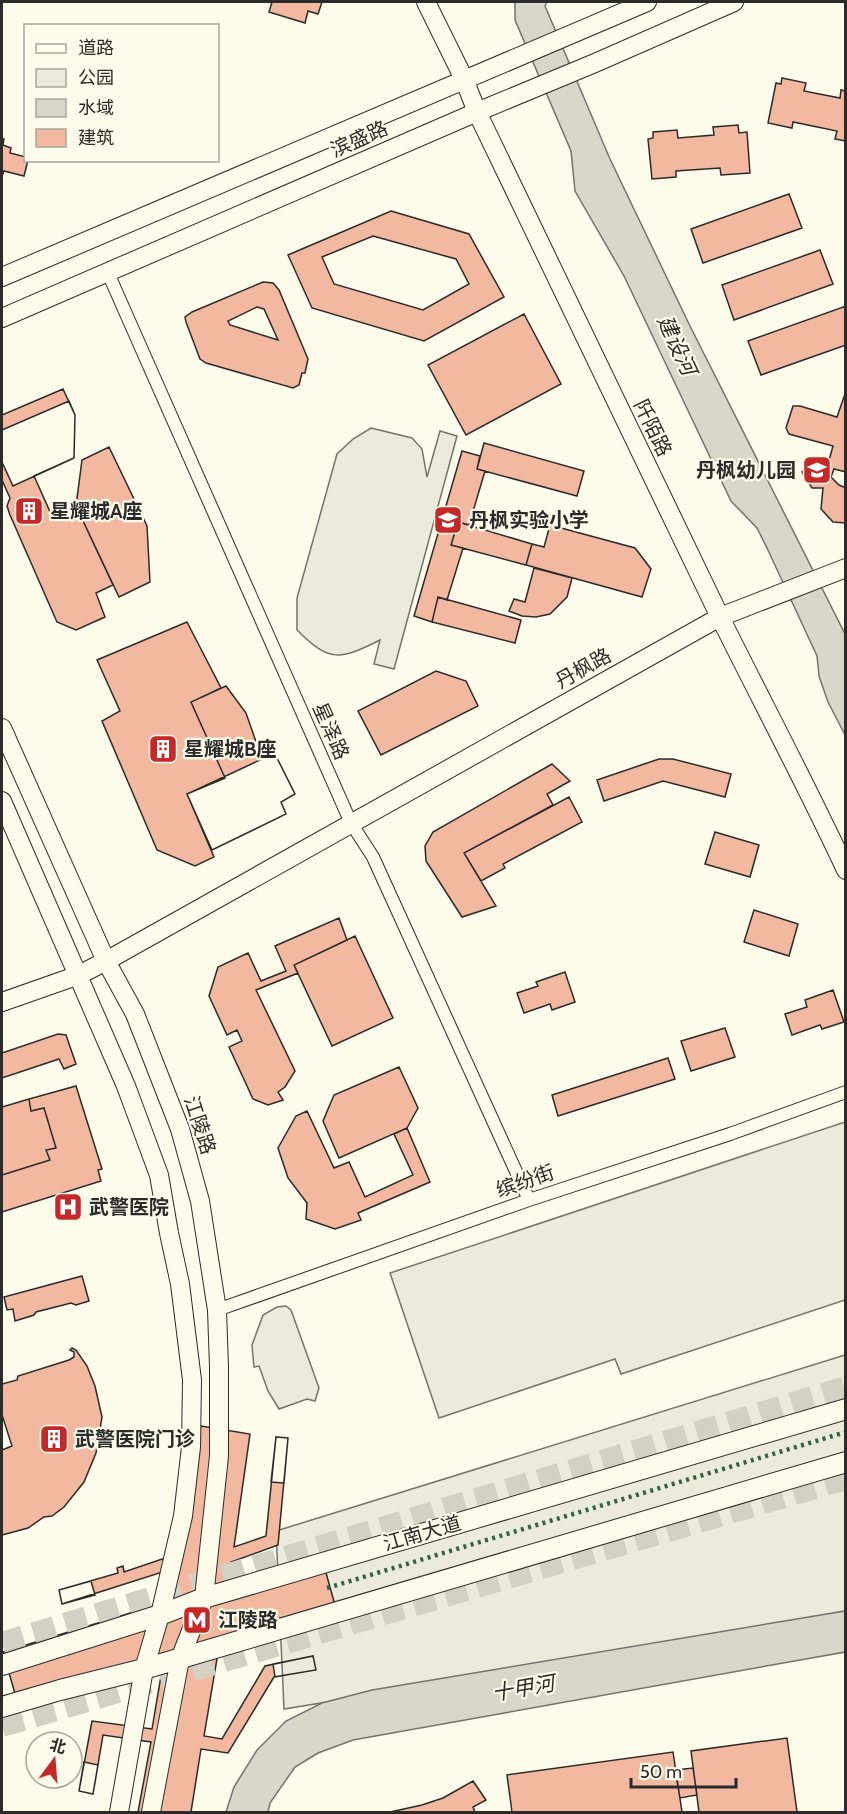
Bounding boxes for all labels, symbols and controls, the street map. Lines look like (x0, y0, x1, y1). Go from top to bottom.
legend (24, 24, 219, 162)
text: 道路 (78, 37, 114, 59)
text: 公园 (78, 67, 114, 89)
text: 水域 (78, 97, 114, 119)
street label: 滨盛路 (327, 116, 391, 162)
text: 建筑 (78, 127, 114, 149)
water label: 建设河 (652, 311, 703, 382)
street label: 阡陌路 (629, 396, 677, 460)
school or university icon: 丹枫幼儿园 (801, 454, 833, 486)
place label: 丹枫幼儿园 (696, 458, 796, 482)
building icon: 星耀城A座 (13, 495, 45, 527)
place label: 星耀城A座 (50, 499, 143, 523)
school or university icon: 丹枫实验小学 (432, 504, 464, 536)
place label: 丹枫实验小学 (469, 508, 589, 532)
street label: 丹枫路 (551, 643, 615, 693)
street label: 星泽路 (308, 699, 354, 763)
building icon: 星耀城B座 (147, 733, 179, 765)
place label: 星耀城B座 (184, 737, 277, 761)
street label: 江陵路 (179, 1093, 221, 1157)
street label: 缤纷街 (493, 1160, 557, 1202)
hospital icon: 武警医院 (52, 1191, 84, 1223)
place label: 武警医院 (89, 1195, 169, 1219)
building icon: 武警医院门诊 (38, 1423, 70, 1455)
place label: 武警医院门诊 (75, 1427, 195, 1451)
street label: 江南大道 (380, 1510, 464, 1556)
metro station icon: 江陵路 (181, 1604, 213, 1636)
place label: 江陵路 (218, 1608, 278, 1632)
water label: 十甲河 (490, 1670, 560, 1706)
north arrow (24, 1730, 84, 1790)
text: 北 (48, 1735, 68, 1757)
scale bar (631, 1751, 736, 1789)
text: 50 m (640, 1761, 682, 1783)

